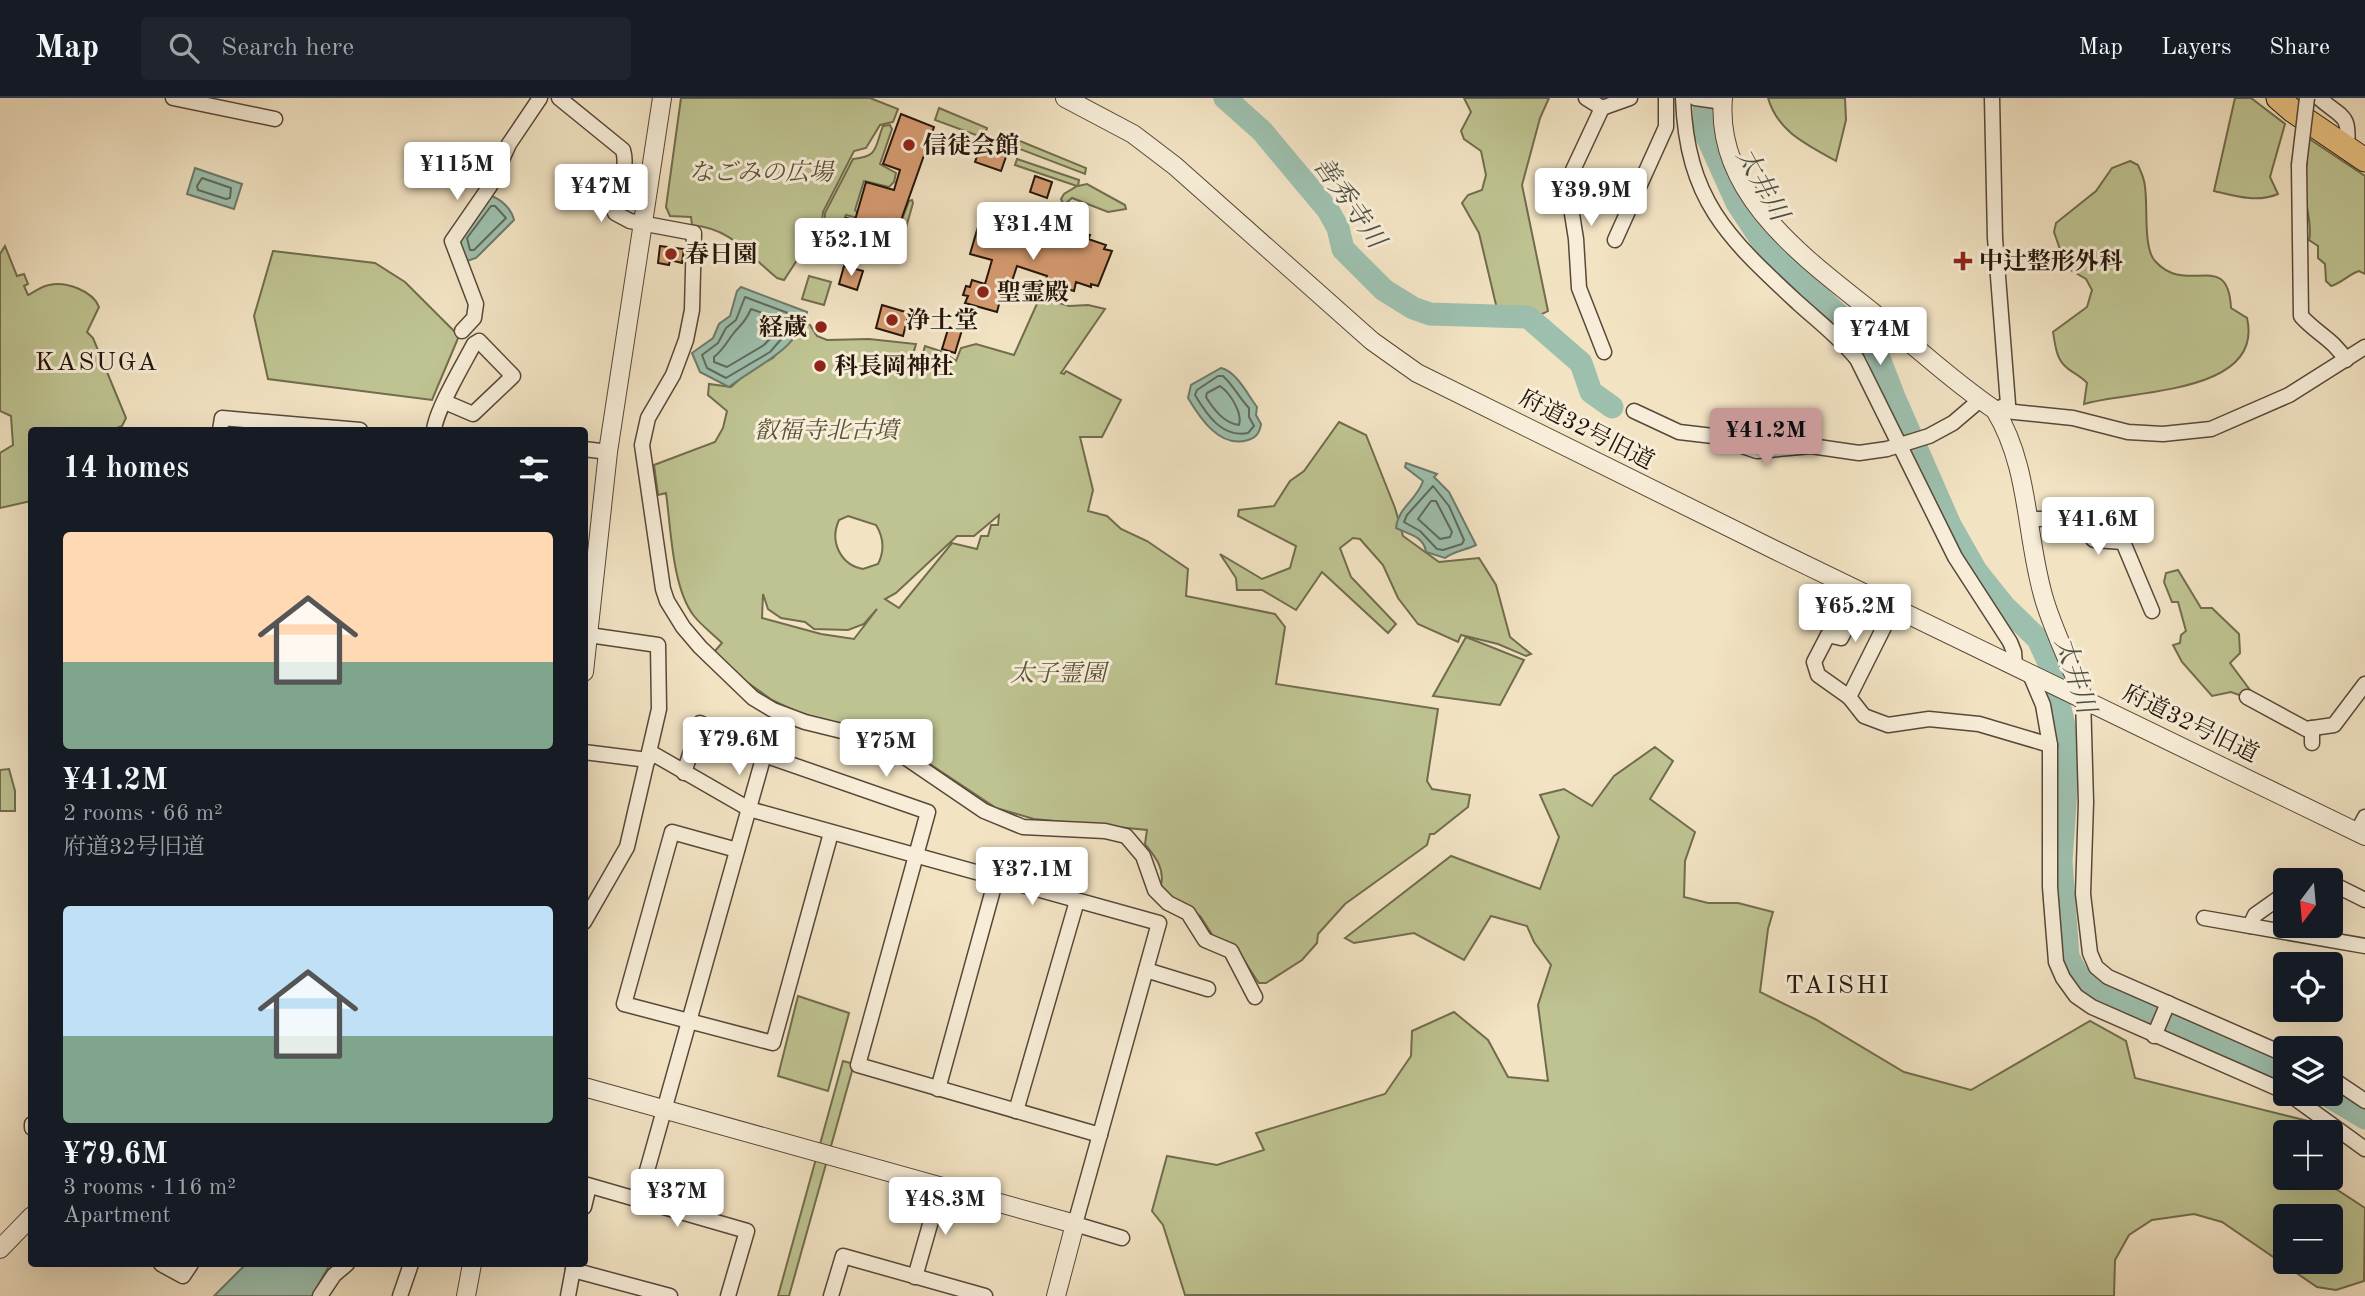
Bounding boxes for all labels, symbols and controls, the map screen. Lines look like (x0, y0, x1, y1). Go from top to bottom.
search box (141, 17, 631, 80)
icon: search (165, 29, 203, 67)
text: Map (35, 32, 99, 65)
text: Search here (221, 35, 354, 61)
text: Map (2079, 36, 2123, 60)
text: Layers (2161, 36, 2231, 60)
text: Share (2269, 36, 2330, 60)
place label: 信徒会館 (923, 132, 1019, 159)
marker: 信徒会館 (901, 137, 917, 153)
pin: ¥115M (408, 142, 506, 202)
water label: 太井川 (1731, 144, 1795, 228)
water label: 善秀寺川 (1308, 152, 1392, 256)
text: ¥115M (420, 153, 494, 176)
park label: なごみの広場 (689, 159, 835, 186)
pin: ¥47M (560, 164, 642, 224)
pin: ¥39.9M (1534, 169, 1648, 228)
text: ¥47M (571, 175, 631, 198)
text: ¥39.9M (1551, 179, 1631, 202)
pin: ¥31.4M (976, 202, 1090, 262)
text: ¥31.4M (993, 213, 1073, 236)
pin: ¥52.1M (794, 218, 908, 278)
text: ¥52.1M (811, 229, 891, 252)
place label: 春日園 (685, 241, 757, 268)
marker: 春日園 (663, 246, 679, 262)
place label: 中辻整形外科 (1979, 248, 2123, 275)
marker: 中辻整形外科 (1953, 251, 1973, 271)
place label: 聖霊殿 (997, 279, 1069, 306)
marker: 聖霊殿 (975, 284, 991, 300)
place label: 浄土堂 (906, 307, 978, 334)
pin: ¥74M (1839, 308, 1921, 367)
marker: 浄土堂 (884, 312, 900, 328)
place label: 経蔵 (759, 314, 807, 341)
text: ¥74M (1850, 318, 1910, 341)
marker: 経蔵 (813, 319, 829, 335)
district label: KASUGA (35, 350, 159, 376)
place label: 科長岡神社 (834, 353, 954, 380)
marker: 科長岡神社 (812, 358, 828, 374)
street label: 府道32号旧道 (1515, 384, 1659, 475)
pin: ¥41.2M (1709, 408, 1823, 468)
park label: 叡福寺北古墳 (754, 417, 901, 444)
text: ¥41.2M (1726, 419, 1806, 442)
icon: filters (515, 450, 553, 488)
text: 14 homes (63, 454, 189, 484)
pin: ¥41.6M (2041, 498, 2155, 557)
text: ¥41.6M (2058, 508, 2138, 531)
icon: home (245, 577, 371, 703)
pin: ¥65.2M (1798, 584, 1912, 644)
text: ¥65.2M (1815, 595, 1895, 618)
water label: 太井川 (2050, 634, 2101, 720)
park label: 太子霊園 (1010, 660, 1110, 687)
street label: 府道32号旧道 (2118, 679, 2263, 768)
pin: ¥79.6M (682, 718, 796, 777)
pin: ¥75M (845, 720, 927, 779)
text: ¥79.6M (699, 728, 779, 751)
text: ¥75M (856, 730, 916, 753)
text: ¥41.2M (63, 766, 168, 796)
text: 2 rooms · 66 m² (63, 802, 223, 825)
text: 府道32号旧道 (63, 836, 205, 859)
pin: ¥37.1M (975, 848, 1089, 907)
text: ¥37.1M (992, 858, 1072, 881)
north arrow (2273, 868, 2343, 938)
map controls (2273, 868, 2343, 1274)
icon: home (245, 951, 371, 1077)
button: locate (2273, 952, 2343, 1022)
district label: TAISHI (1785, 973, 1891, 999)
button: layers (2273, 1036, 2343, 1106)
button: + (2273, 1120, 2343, 1190)
text: ¥79.6M (63, 1140, 168, 1170)
pin: ¥37M (636, 1170, 718, 1229)
text: 3 rooms · 116 m² (63, 1176, 236, 1199)
pin: ¥48.3M (888, 1178, 1002, 1237)
text: ¥37M (647, 1180, 707, 1203)
text: ¥48.3M (905, 1188, 985, 1211)
text: Apartment (63, 1204, 171, 1227)
button: − (2273, 1204, 2343, 1274)

